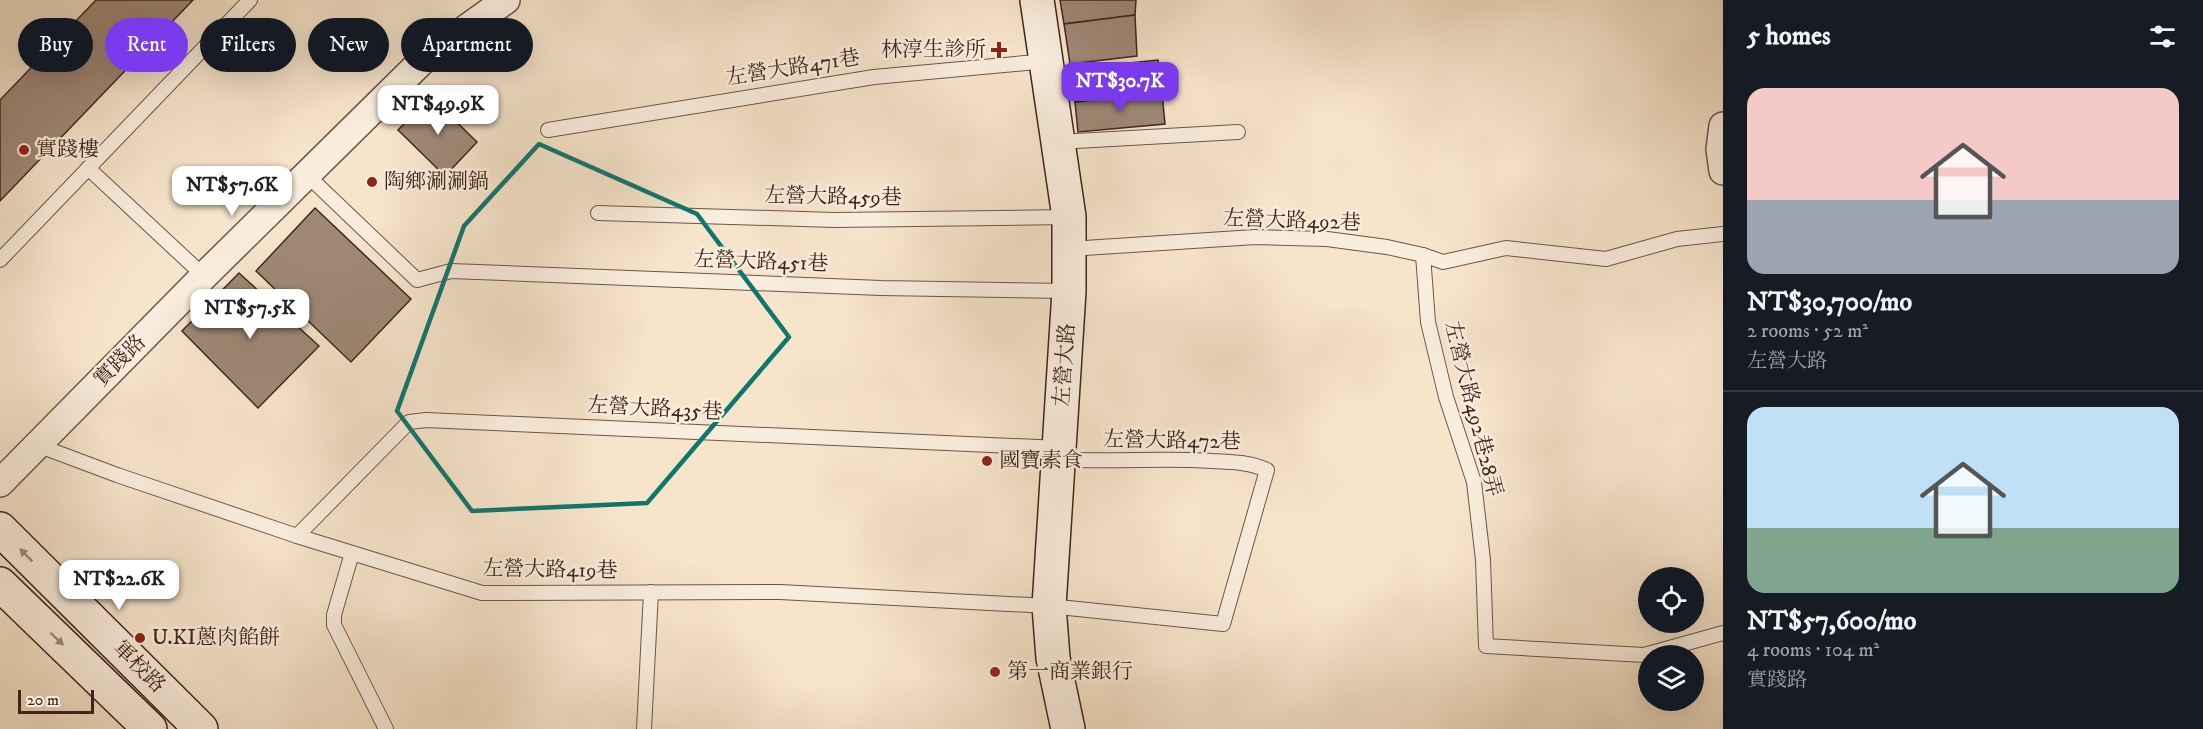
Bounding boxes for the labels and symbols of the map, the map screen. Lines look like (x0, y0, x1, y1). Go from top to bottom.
place label: 林淳生診所 (881, 37, 986, 63)
marker: 林淳生診所 (990, 41, 1008, 59)
street label: 左營大路471巷 (724, 45, 862, 91)
pin: NT$30.7K (1058, 62, 1182, 113)
pin: NT$49.9K (376, 85, 500, 136)
place label: 實踐樓 (36, 137, 99, 163)
marker: 實踐樓 (17, 143, 31, 157)
pin: NT$57.6K (170, 166, 294, 217)
place label: 陶鄉涮涮鍋 (384, 169, 489, 195)
marker: 陶鄉涮涮鍋 (365, 175, 379, 189)
street label: 左營大路459巷 (764, 183, 902, 211)
street label: 左營大路492巷 (1223, 206, 1361, 236)
street label: 左營大路451巷 (693, 247, 829, 277)
pin: NT$57.5K (188, 289, 312, 340)
street label: 左營大路492巷28弄 (1439, 319, 1507, 499)
street label: 左營大路 (1049, 322, 1081, 408)
street label: 實踐路 (89, 330, 151, 392)
street label: 左營大路435巷 (587, 392, 723, 426)
street label: 左營大路472巷 (1103, 427, 1241, 455)
place label: 國寶素食 (999, 448, 1083, 474)
marker: 國寶素食 (980, 454, 994, 468)
one-way arrow (19, 548, 33, 562)
street label: 左營大路419巷 (482, 556, 618, 584)
pin: NT$22.6K (57, 560, 181, 611)
place label: U.KI蔥肉餡餅 (152, 625, 280, 651)
marker: U.KI蔥肉餡餅 (133, 631, 147, 645)
one-way arrow (50, 632, 65, 646)
street label: 軍校路 (108, 636, 170, 698)
place label: 第一商業銀行 (1007, 659, 1133, 685)
marker: 第一商業銀行 (988, 665, 1002, 679)
scale bar (18, 687, 94, 714)

